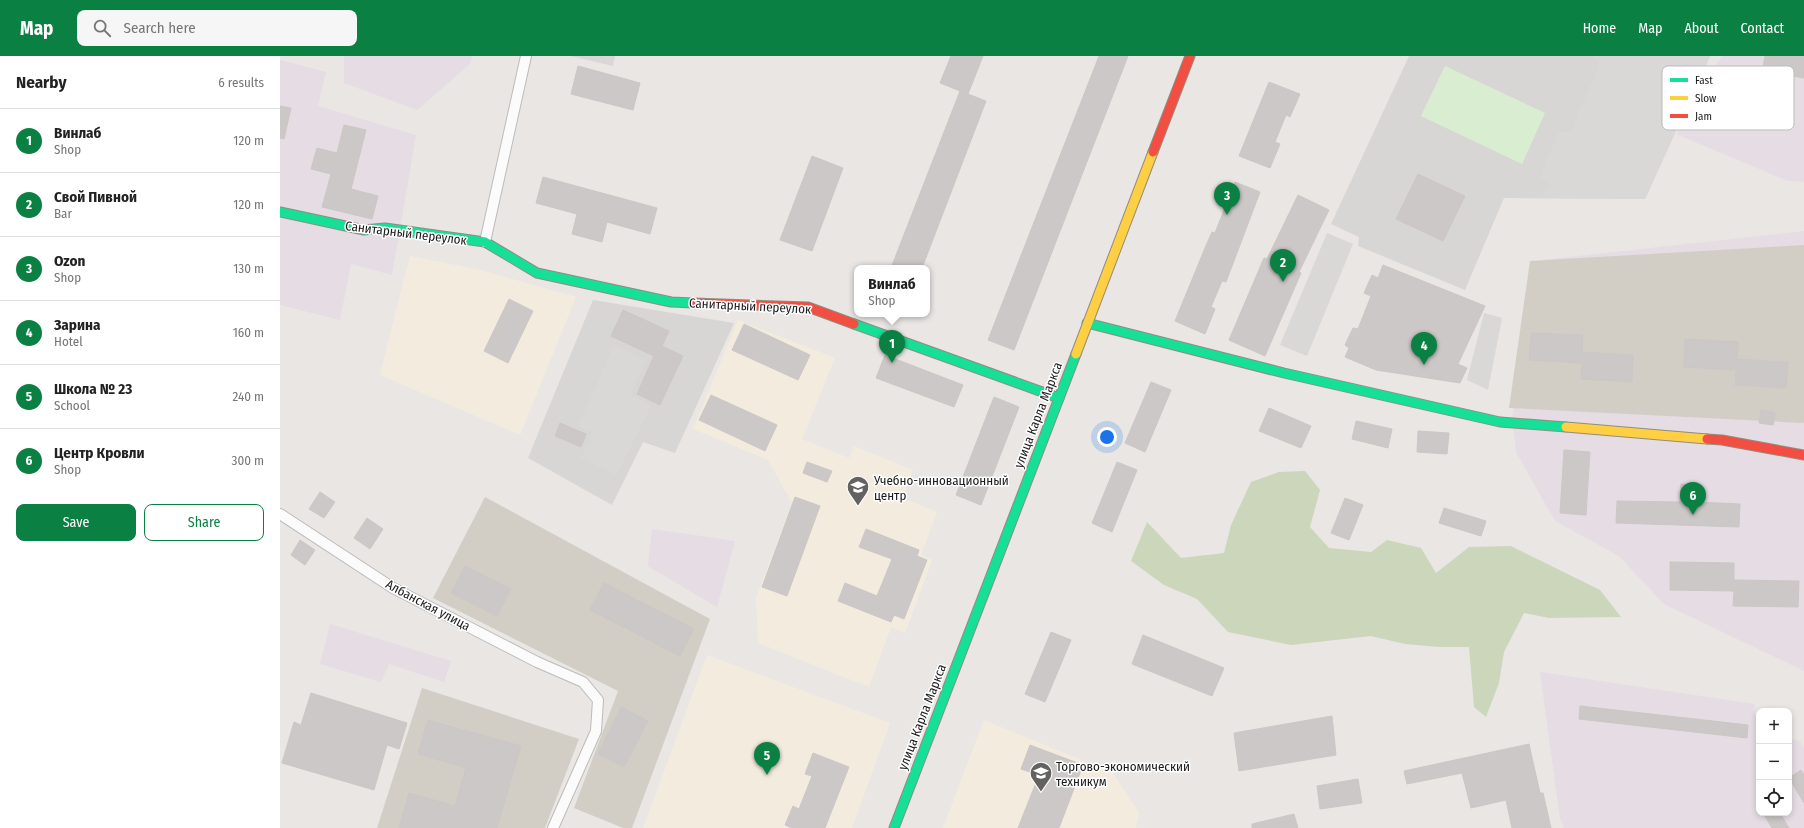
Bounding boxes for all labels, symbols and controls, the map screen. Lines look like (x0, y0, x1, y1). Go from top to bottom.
search box (77, 10, 357, 46)
text: Map (20, 17, 53, 40)
icon: search (91, 17, 113, 39)
text: Search here (123, 19, 196, 37)
text: Home (1583, 20, 1616, 37)
text: Map (1638, 20, 1662, 37)
text: About (1684, 20, 1719, 37)
text: Contact (1741, 20, 1784, 37)
legend (1662, 66, 1794, 130)
text: Nearby (16, 72, 67, 93)
text: Fast (1695, 74, 1713, 87)
text: 6 results (218, 75, 264, 90)
text: Slow (1695, 92, 1716, 105)
text: Jam (1695, 110, 1712, 123)
text: Винлаб (54, 124, 101, 142)
text: 1 (26, 133, 32, 148)
text: 120 m (233, 133, 264, 148)
text: Shop (54, 142, 81, 157)
pin: 3 (1214, 182, 1240, 215)
text: Свой Пивной (54, 188, 137, 206)
text: 2 (26, 197, 32, 212)
text: 120 m (233, 197, 264, 212)
text: Bar (54, 206, 72, 221)
street label: Санитарный переулок (344, 218, 468, 248)
pin: 2 (1270, 249, 1296, 282)
text: Ozon (54, 252, 85, 270)
text: 3 (26, 261, 32, 276)
text: 130 m (233, 261, 264, 276)
popup (854, 265, 930, 317)
text: Shop (54, 270, 81, 285)
text: Винлаб (868, 275, 916, 293)
text: Shop (868, 293, 895, 308)
street label: Санитарный переулок (689, 295, 811, 317)
text: Зарина (54, 316, 100, 334)
text: 4 (26, 325, 32, 340)
text: 160 m (233, 325, 264, 340)
pin: 1 (879, 330, 905, 363)
pin: 4 (1411, 332, 1437, 365)
text: Hotel (54, 334, 83, 349)
street label: улица Карла Маркса (1011, 360, 1065, 470)
text: Школа № 23 (54, 380, 132, 398)
text: 5 (26, 389, 32, 404)
text: 240 m (232, 389, 264, 404)
text: School (54, 398, 90, 413)
your location (1097, 427, 1117, 447)
text: Центр Кровли (54, 444, 145, 462)
text: 6 (26, 453, 32, 468)
text: 300 m (232, 453, 264, 468)
text: Shop (54, 462, 81, 477)
place label: Учебно-инновационный центр (873, 473, 1009, 503)
school or university icon: Учебно-инновационный центр (845, 474, 871, 507)
pin: 6 (1680, 482, 1706, 515)
button: Save (16, 504, 136, 541)
button: Share (144, 504, 264, 541)
street label: Албанская улица (383, 576, 473, 634)
street label: улица Карла Маркса (895, 662, 949, 772)
map controls (1756, 708, 1792, 816)
button: + (1756, 708, 1792, 744)
pin: 5 (754, 742, 780, 775)
button: − (1756, 744, 1792, 780)
place label: Торгово-экономический техникум (1056, 759, 1190, 789)
school or university icon: Торгово-экономический техникум (1028, 760, 1054, 793)
button: locate (1756, 780, 1792, 816)

